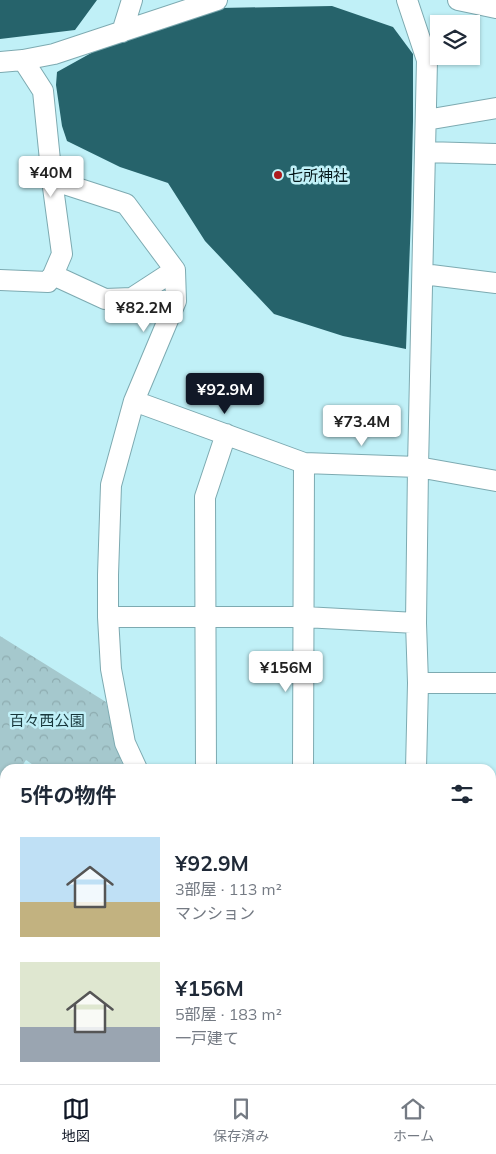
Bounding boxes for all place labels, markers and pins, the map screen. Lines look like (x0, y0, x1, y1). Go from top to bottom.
pin: ¥40M (21, 156, 81, 198)
place label: 七所神社 (288, 166, 348, 185)
marker: 七所神社 (272, 169, 284, 181)
pin: ¥82.2M (103, 290, 185, 333)
pin: ¥92.9M (184, 372, 266, 415)
pin: ¥73.4M (321, 404, 403, 447)
pin: ¥156M (251, 650, 321, 693)

